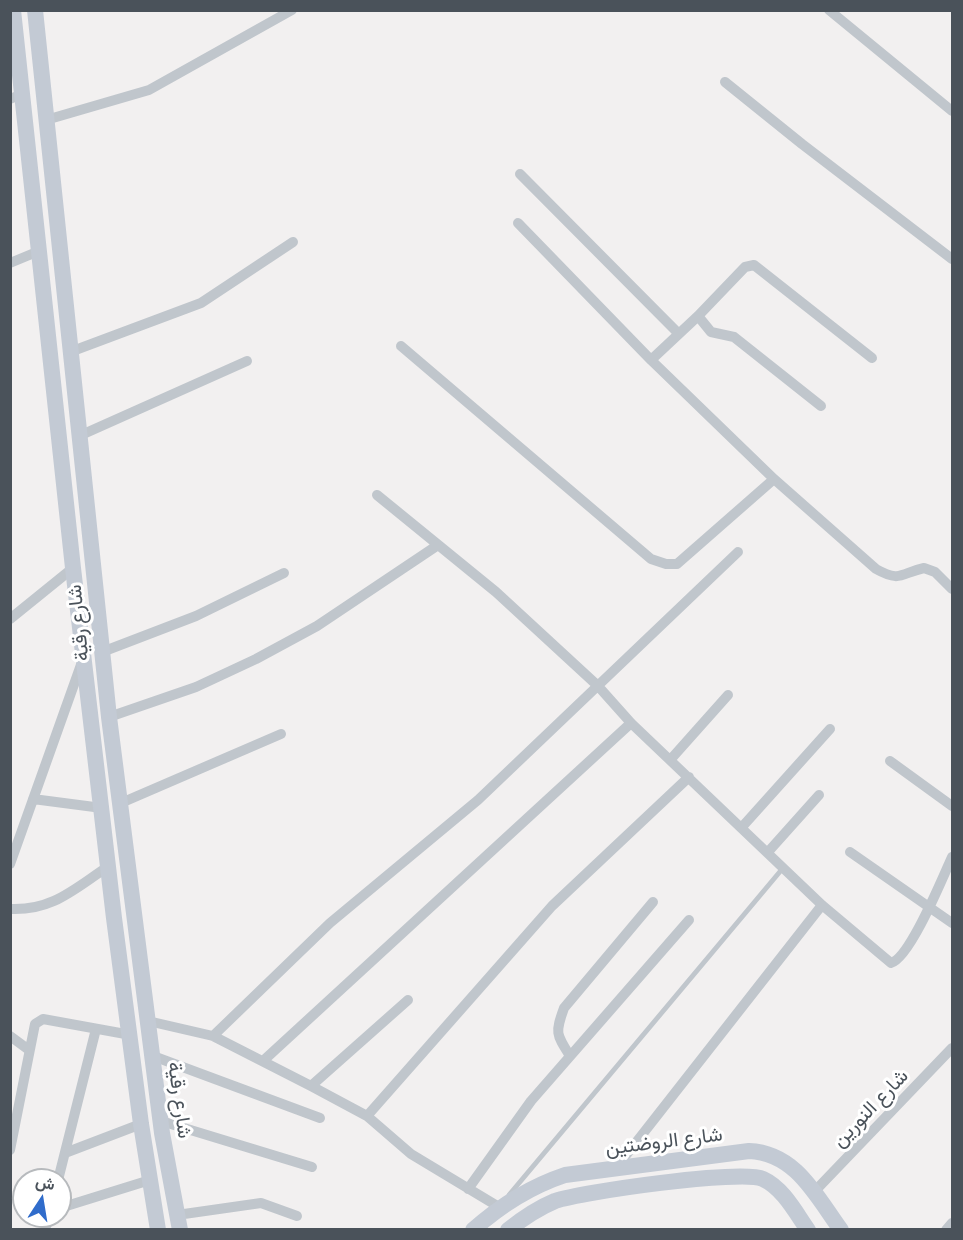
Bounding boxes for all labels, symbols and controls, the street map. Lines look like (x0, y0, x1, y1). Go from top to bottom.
street label: شارع رقية (62, 583, 94, 663)
street label: شارع رقية (163, 1060, 197, 1140)
street label: شارع النورين (827, 1064, 913, 1152)
street label: شارع الروضتين (604, 1122, 724, 1160)
north arrow (12, 1168, 72, 1228)
text: ش (34, 1172, 57, 1193)

